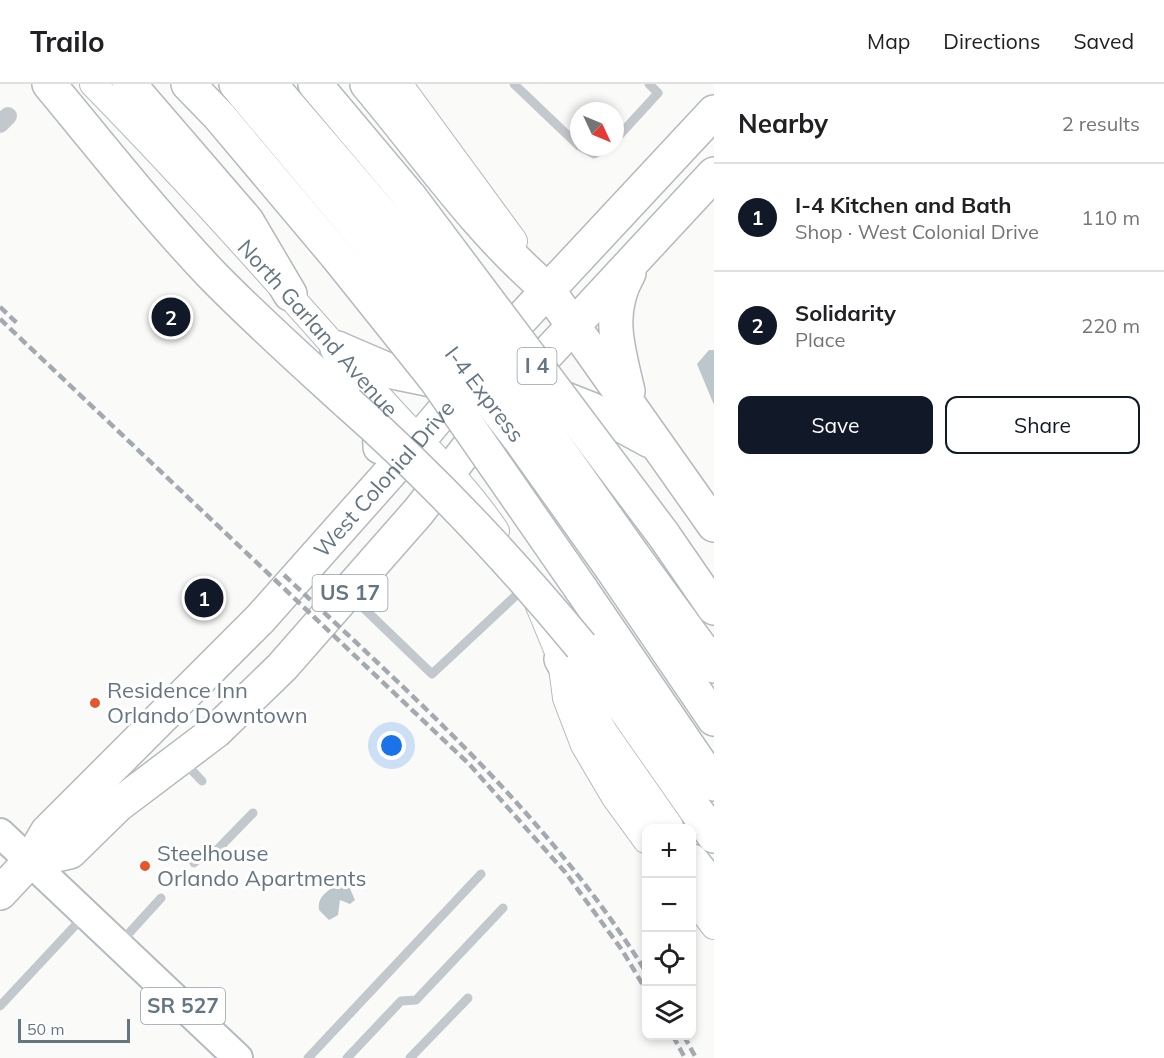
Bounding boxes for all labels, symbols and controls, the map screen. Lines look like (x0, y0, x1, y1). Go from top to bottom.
text: Trailo (30, 24, 105, 59)
text: Map (867, 28, 910, 54)
text: Directions (943, 28, 1040, 54)
text: Saved (1073, 28, 1134, 54)
north arrow (570, 102, 624, 156)
text: Nearby (738, 107, 828, 140)
text: 2 results (1062, 111, 1140, 136)
text: I-4 Kitchen and Bath (795, 191, 1011, 219)
text: 1 (752, 205, 764, 230)
text: 110 m (1081, 205, 1140, 230)
text: Shop · West Colonial Drive (795, 219, 1039, 244)
street label: North Garland Avenue (232, 233, 404, 423)
pin: 2 (152, 294, 190, 340)
text: Solidarity (795, 299, 896, 327)
text: 2 (752, 313, 764, 338)
text: 220 m (1081, 313, 1140, 338)
text: Place (795, 327, 845, 352)
street label: I-4 Express (439, 341, 531, 448)
road number: I 4 (518, 348, 556, 384)
street label: West Colonial Drive (308, 395, 460, 563)
button: Save (738, 396, 933, 454)
button: Share (945, 396, 1140, 454)
road number: US 17 (312, 575, 388, 611)
pin: 1 (184, 576, 224, 620)
place label: Residence Inn Orlando Downtown (107, 676, 308, 729)
marker: Residence Inn Orlando Downtown (88, 696, 102, 710)
your location (377, 731, 406, 760)
map controls (642, 824, 696, 1040)
button: + (642, 824, 696, 878)
place label: Steelhouse Orlando Apartments (157, 839, 366, 892)
marker: Steelhouse Orlando Apartments (138, 859, 152, 873)
button: − (642, 878, 696, 932)
button: locate (642, 932, 696, 986)
button: layers (642, 986, 696, 1040)
road number: SR 527 (141, 988, 225, 1024)
scale bar (18, 1016, 130, 1044)
text: 50 m (27, 1019, 64, 1039)

